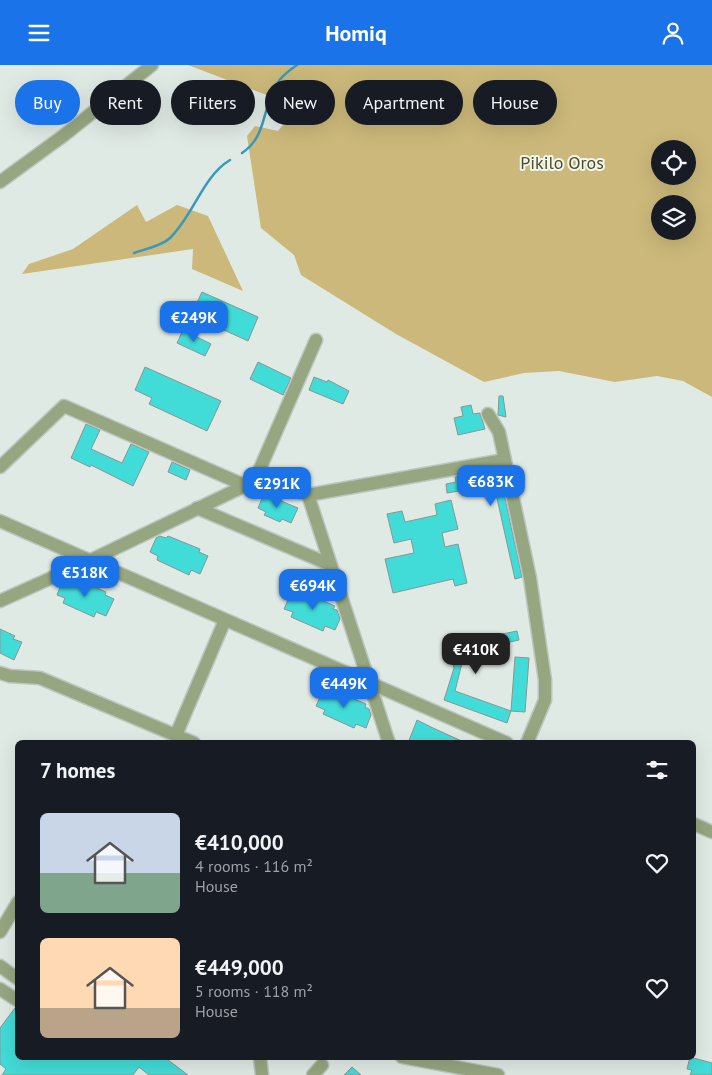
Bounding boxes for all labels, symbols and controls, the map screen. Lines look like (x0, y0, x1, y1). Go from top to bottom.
icon: menu (25, 19, 53, 47)
text: Homiq (325, 19, 387, 47)
icon: person (659, 19, 687, 47)
chip: Buy (15, 80, 80, 125)
chip: Rent (90, 80, 161, 125)
chip: Filters (171, 80, 255, 125)
chip: New (265, 80, 335, 125)
chip: Apartment (345, 80, 463, 125)
chip: House (473, 80, 557, 125)
map controls (651, 140, 696, 240)
button: locate (651, 140, 696, 185)
park label: Pikilo Oros (520, 151, 604, 174)
button: layers (651, 195, 696, 240)
pin: €249K (159, 301, 229, 343)
text: €249K (171, 307, 217, 327)
pin: €683K (456, 465, 526, 507)
pin: €291K (242, 467, 312, 509)
text: €683K (468, 471, 514, 491)
text: €291K (254, 473, 300, 493)
pin: €518K (50, 555, 120, 598)
text: €518K (62, 562, 108, 582)
pin: €694K (278, 569, 348, 611)
text: €694K (290, 575, 336, 595)
pin: €410K (441, 633, 511, 675)
text: €410K (453, 639, 499, 659)
pin: €449K (309, 667, 379, 709)
text: €449K (321, 673, 367, 693)
icon: filters (643, 756, 671, 784)
text: 7 homes (40, 757, 115, 784)
text: €410,000 (195, 829, 284, 856)
icon: home (80, 833, 140, 893)
icon: heart (643, 849, 671, 877)
text: 4 rooms · 116 m² (195, 856, 313, 876)
text: House (195, 876, 238, 896)
text: €449,000 (195, 954, 284, 981)
icon: home (80, 958, 140, 1018)
icon: heart (643, 974, 671, 1002)
text: 5 rooms · 118 m² (195, 981, 313, 1001)
text: House (195, 1001, 238, 1021)

